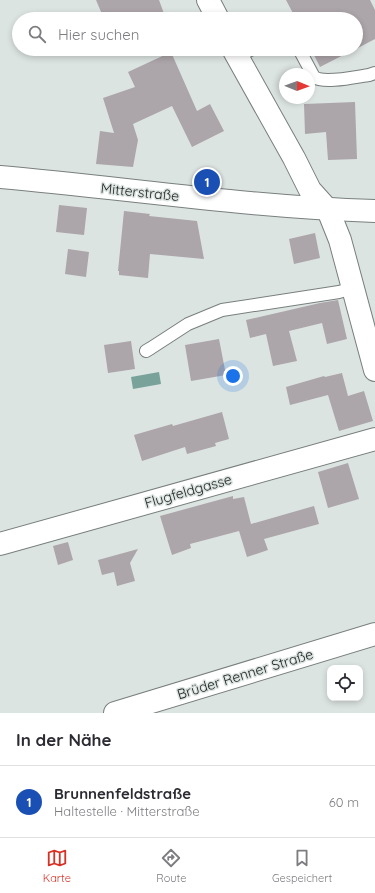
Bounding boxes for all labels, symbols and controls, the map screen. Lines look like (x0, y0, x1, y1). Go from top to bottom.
search box (12, 12, 363, 56)
icon: search (26, 23, 48, 45)
text: Hier suchen (58, 25, 139, 44)
north arrow (279, 68, 315, 104)
pin: 1 (194, 167, 220, 197)
street label: Mitterstraße (100, 179, 180, 205)
your location (223, 366, 243, 386)
street label: Flugfeldgasse (142, 470, 234, 512)
street label: Brüder Renner Straße (175, 645, 315, 703)
map controls (327, 665, 363, 701)
button: locate (327, 665, 363, 701)
text: In der Nähe (16, 729, 112, 750)
text: Brunnenfeldstraße (54, 784, 191, 803)
text: 1 (26, 794, 32, 810)
text: 60 m (329, 794, 359, 810)
text: Haltestelle · Mitterstraße (54, 803, 200, 819)
tab: Karte (43, 847, 71, 885)
tab: Route (156, 847, 186, 885)
tab: Gespeichert (272, 847, 332, 885)

